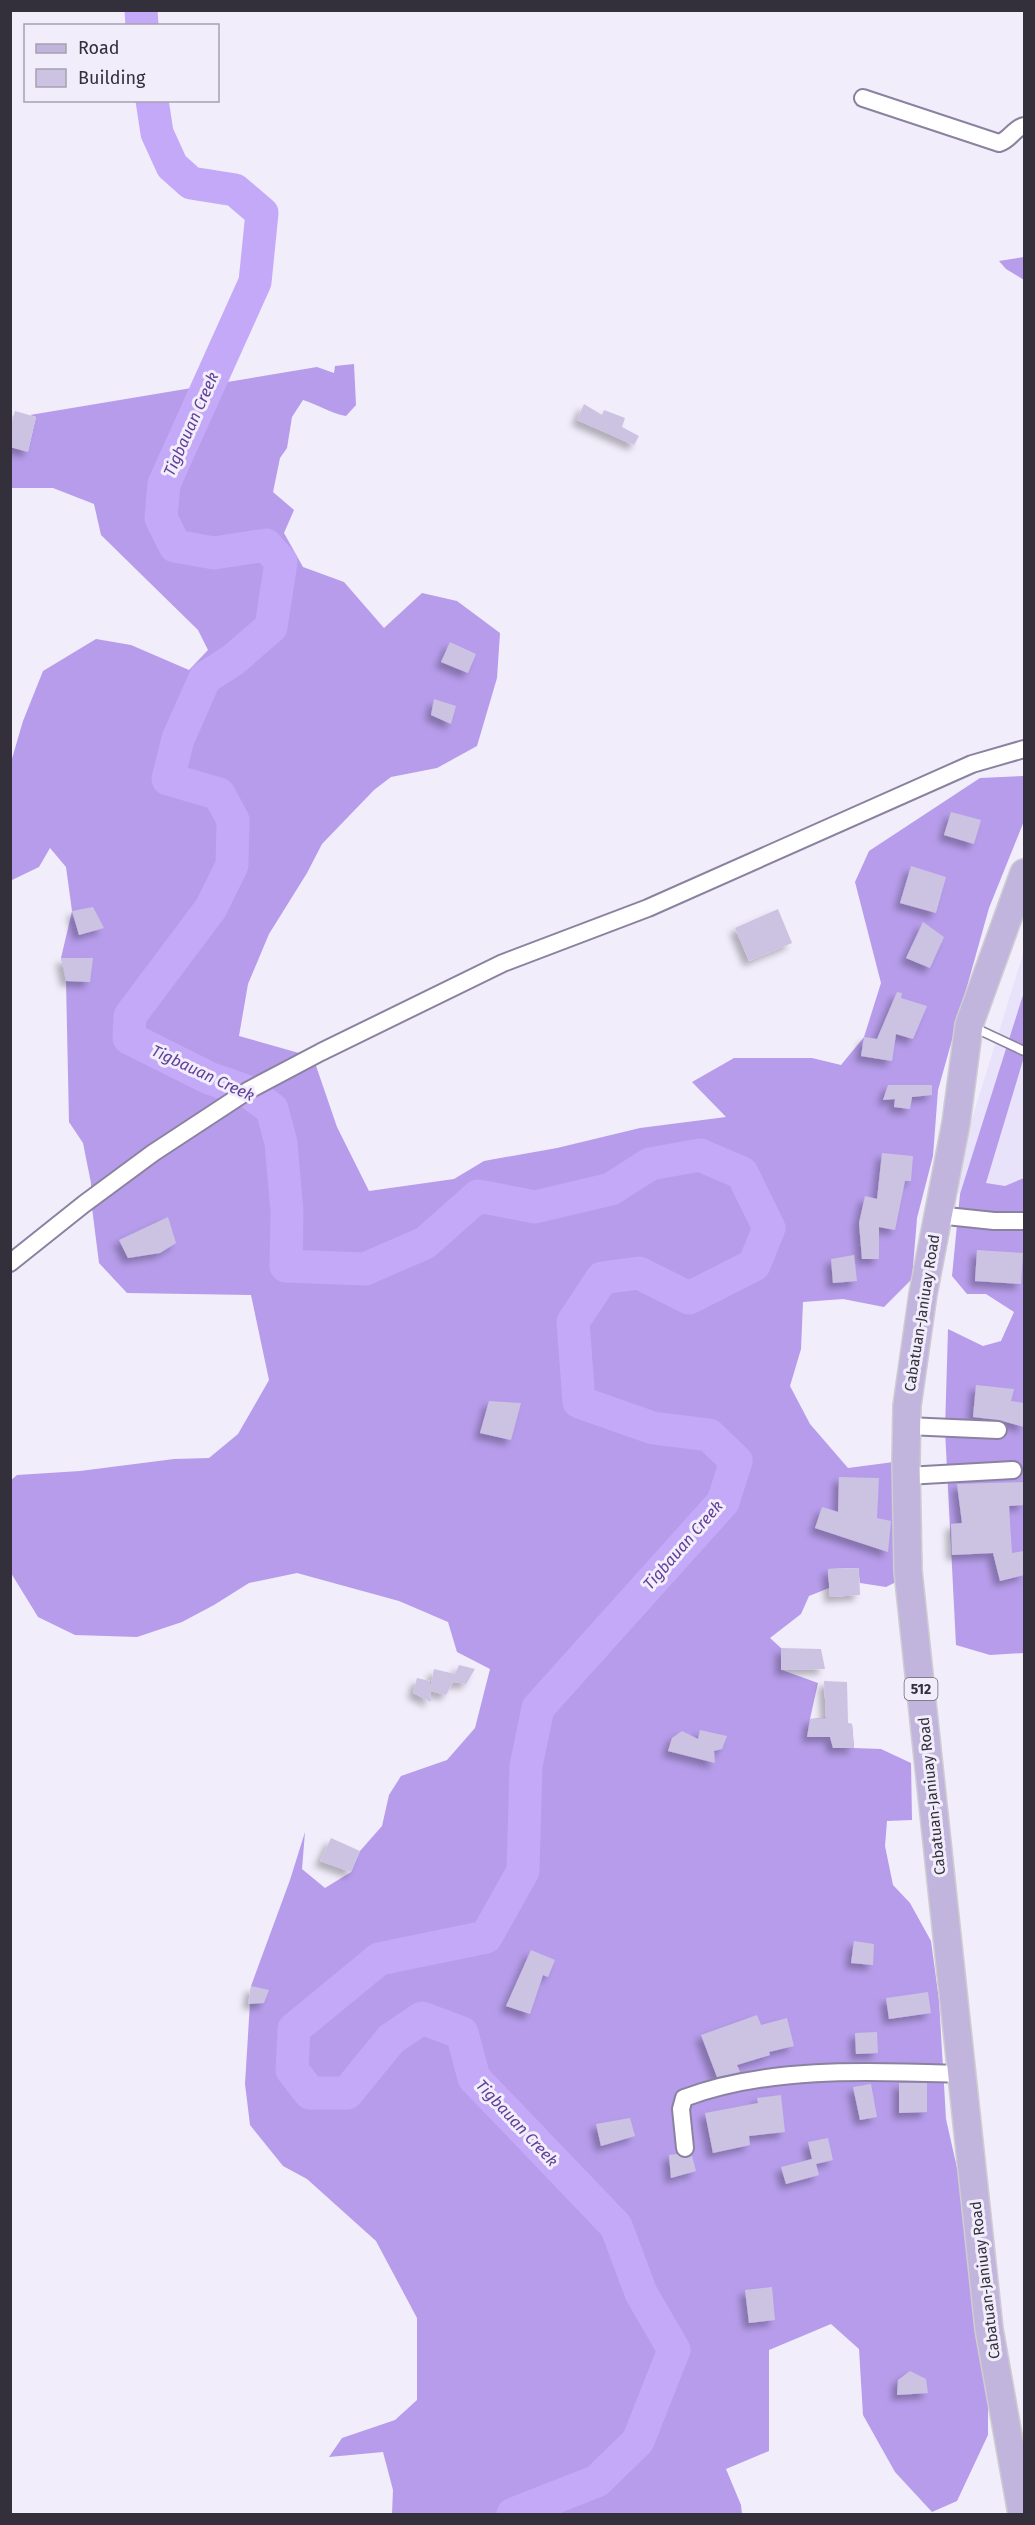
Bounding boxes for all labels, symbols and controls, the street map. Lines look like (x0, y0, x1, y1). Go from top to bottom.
legend (24, 24, 219, 102)
text: Road (78, 37, 120, 59)
text: Building (78, 67, 146, 89)
water label: Tigbauan Creek (160, 369, 222, 479)
water label: Tigbauan Creek (148, 1041, 258, 1105)
street label: Cabatuan-Janiuay Road (901, 1233, 943, 1393)
water label: Tigbauan Creek (639, 1496, 727, 1593)
road number: 512 (904, 1678, 938, 1700)
street label: Cabatuan-Janiuay Road (915, 1716, 949, 1876)
water label: Tigbauan Creek (472, 2076, 562, 2170)
street label: Cabatuan-Janiuay Road (966, 2200, 1004, 2360)

